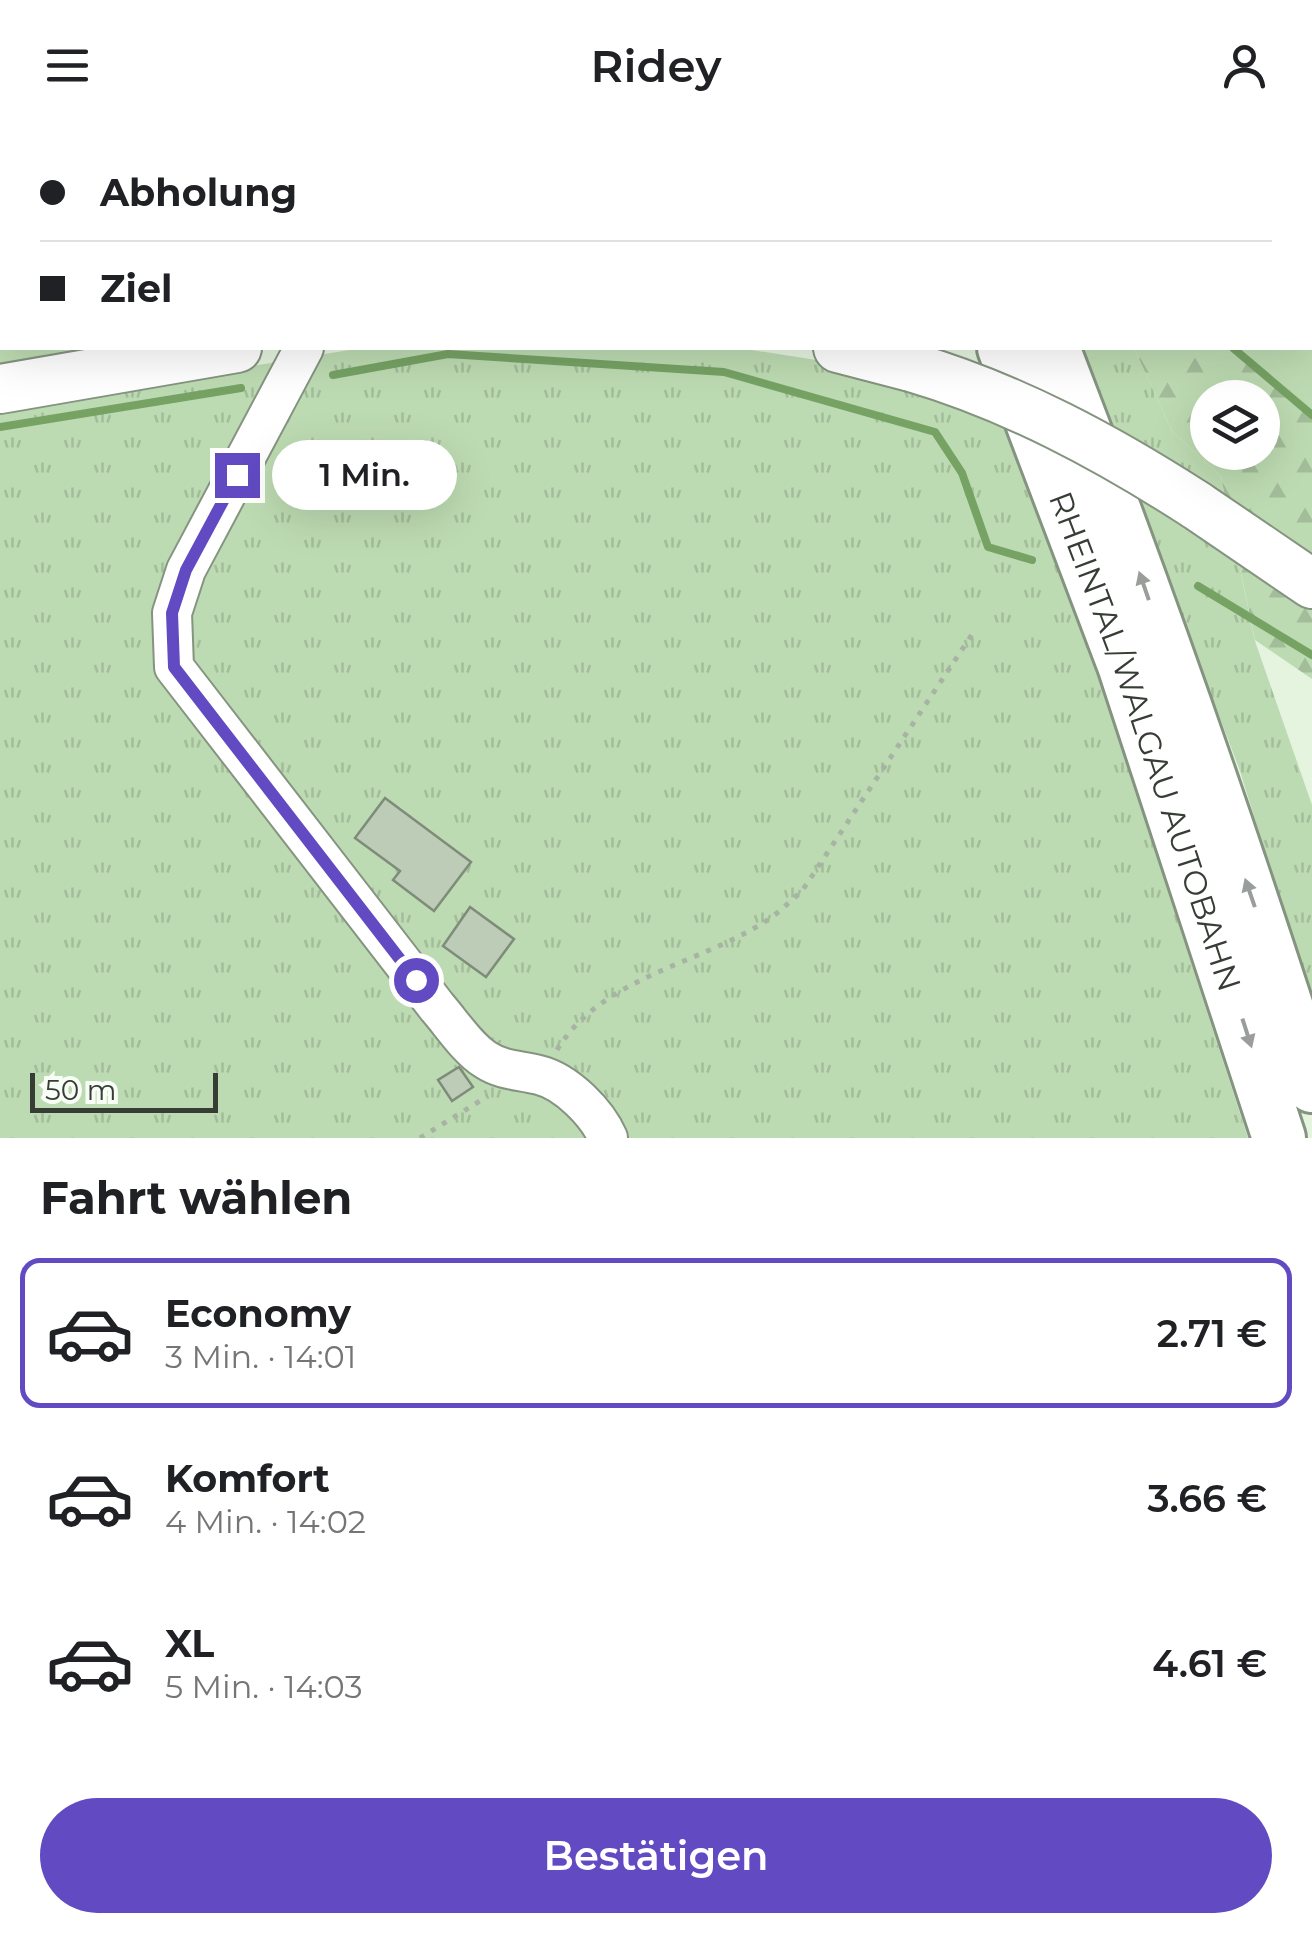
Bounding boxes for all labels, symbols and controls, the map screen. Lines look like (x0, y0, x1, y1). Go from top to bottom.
icon: menu (40, 38, 95, 93)
text: Ridey (591, 38, 721, 93)
icon: person (1217, 38, 1272, 93)
text: Abholung (100, 169, 297, 216)
text: Ziel (100, 265, 172, 312)
map controls (1190, 380, 1280, 470)
button: layers (1190, 380, 1280, 470)
callout: 1 Min. (272, 440, 457, 510)
route end (215, 453, 260, 498)
text: 1 Min. (319, 455, 410, 494)
street label: RHEINTAL/WALGAU AUTOBAHN (1041, 486, 1250, 996)
one-way arrow (1135, 571, 1150, 601)
one-way arrow (1241, 878, 1256, 908)
route start (394, 958, 439, 1003)
one-way arrow (1240, 1018, 1255, 1048)
scale bar (30, 1068, 218, 1113)
text: 50 m (45, 1073, 116, 1107)
text: Fahrt wählen (40, 1170, 352, 1225)
icon: car (45, 1288, 135, 1378)
text: Economy (165, 1290, 351, 1337)
text: 2.71 € (1157, 1310, 1267, 1357)
text: 3 Min. · 14:01 (165, 1337, 356, 1376)
icon: car (45, 1453, 135, 1543)
text: Komfort (165, 1455, 330, 1502)
text: 3.66 € (1147, 1475, 1267, 1522)
text: 4 Min. · 14:02 (165, 1502, 366, 1541)
icon: car (45, 1618, 135, 1708)
text: XL (165, 1620, 214, 1667)
text: 4.61 € (1152, 1640, 1267, 1687)
text: 5 Min. · 14:03 (165, 1667, 363, 1706)
button: Bestätigen (40, 1798, 1272, 1913)

